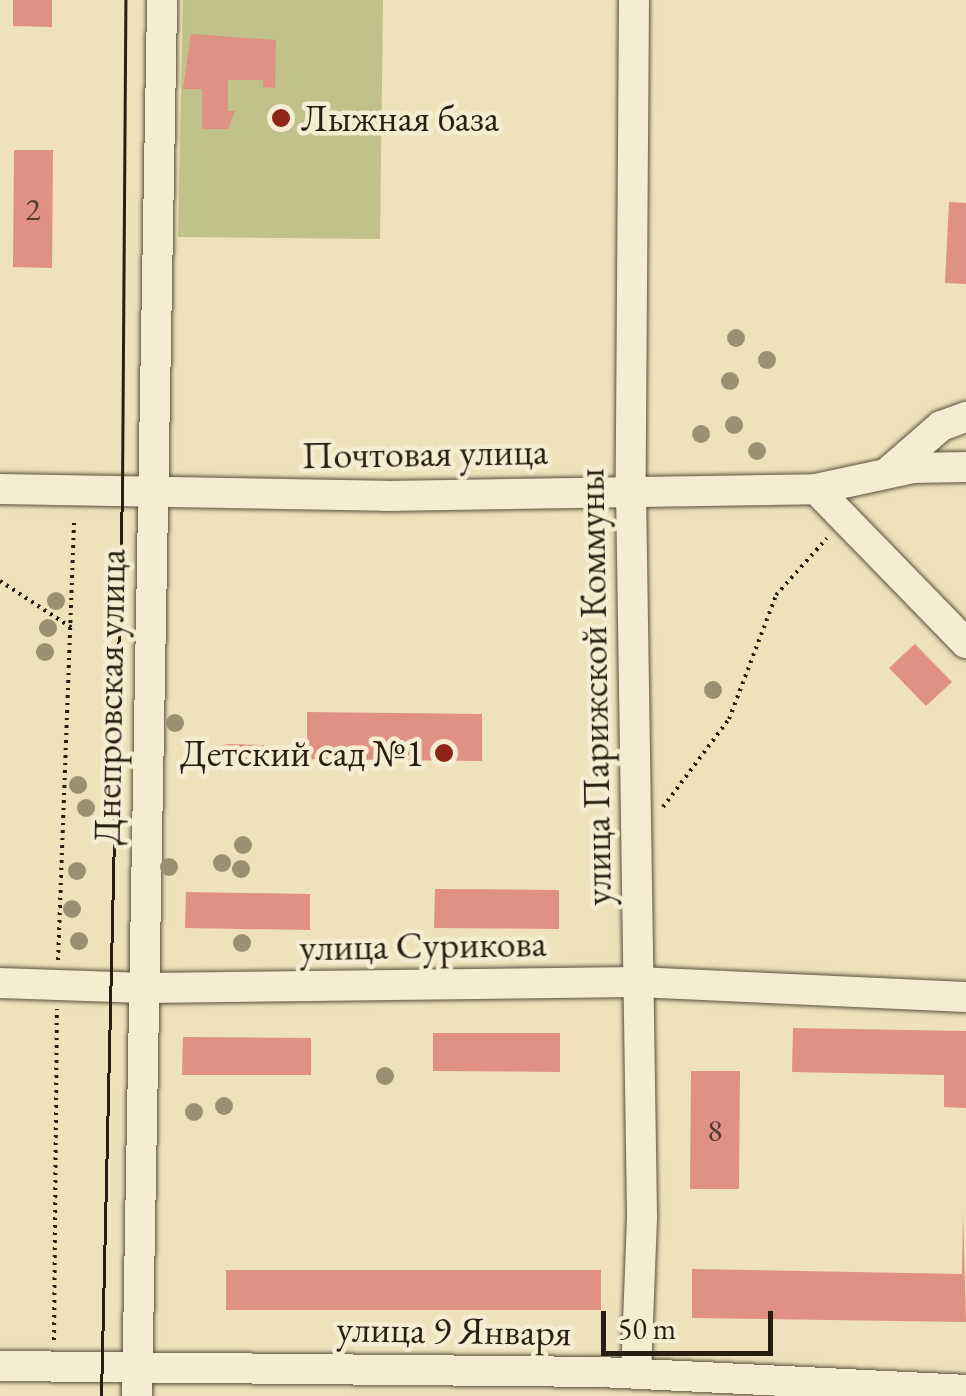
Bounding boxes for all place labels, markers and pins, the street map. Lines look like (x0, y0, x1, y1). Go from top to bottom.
place label: Лыжная база (301, 95, 499, 141)
marker: Лыжная база (270, 107, 292, 129)
place label: Детский сад №1 (180, 730, 424, 776)
marker: Детский сад №1 (433, 742, 455, 764)

